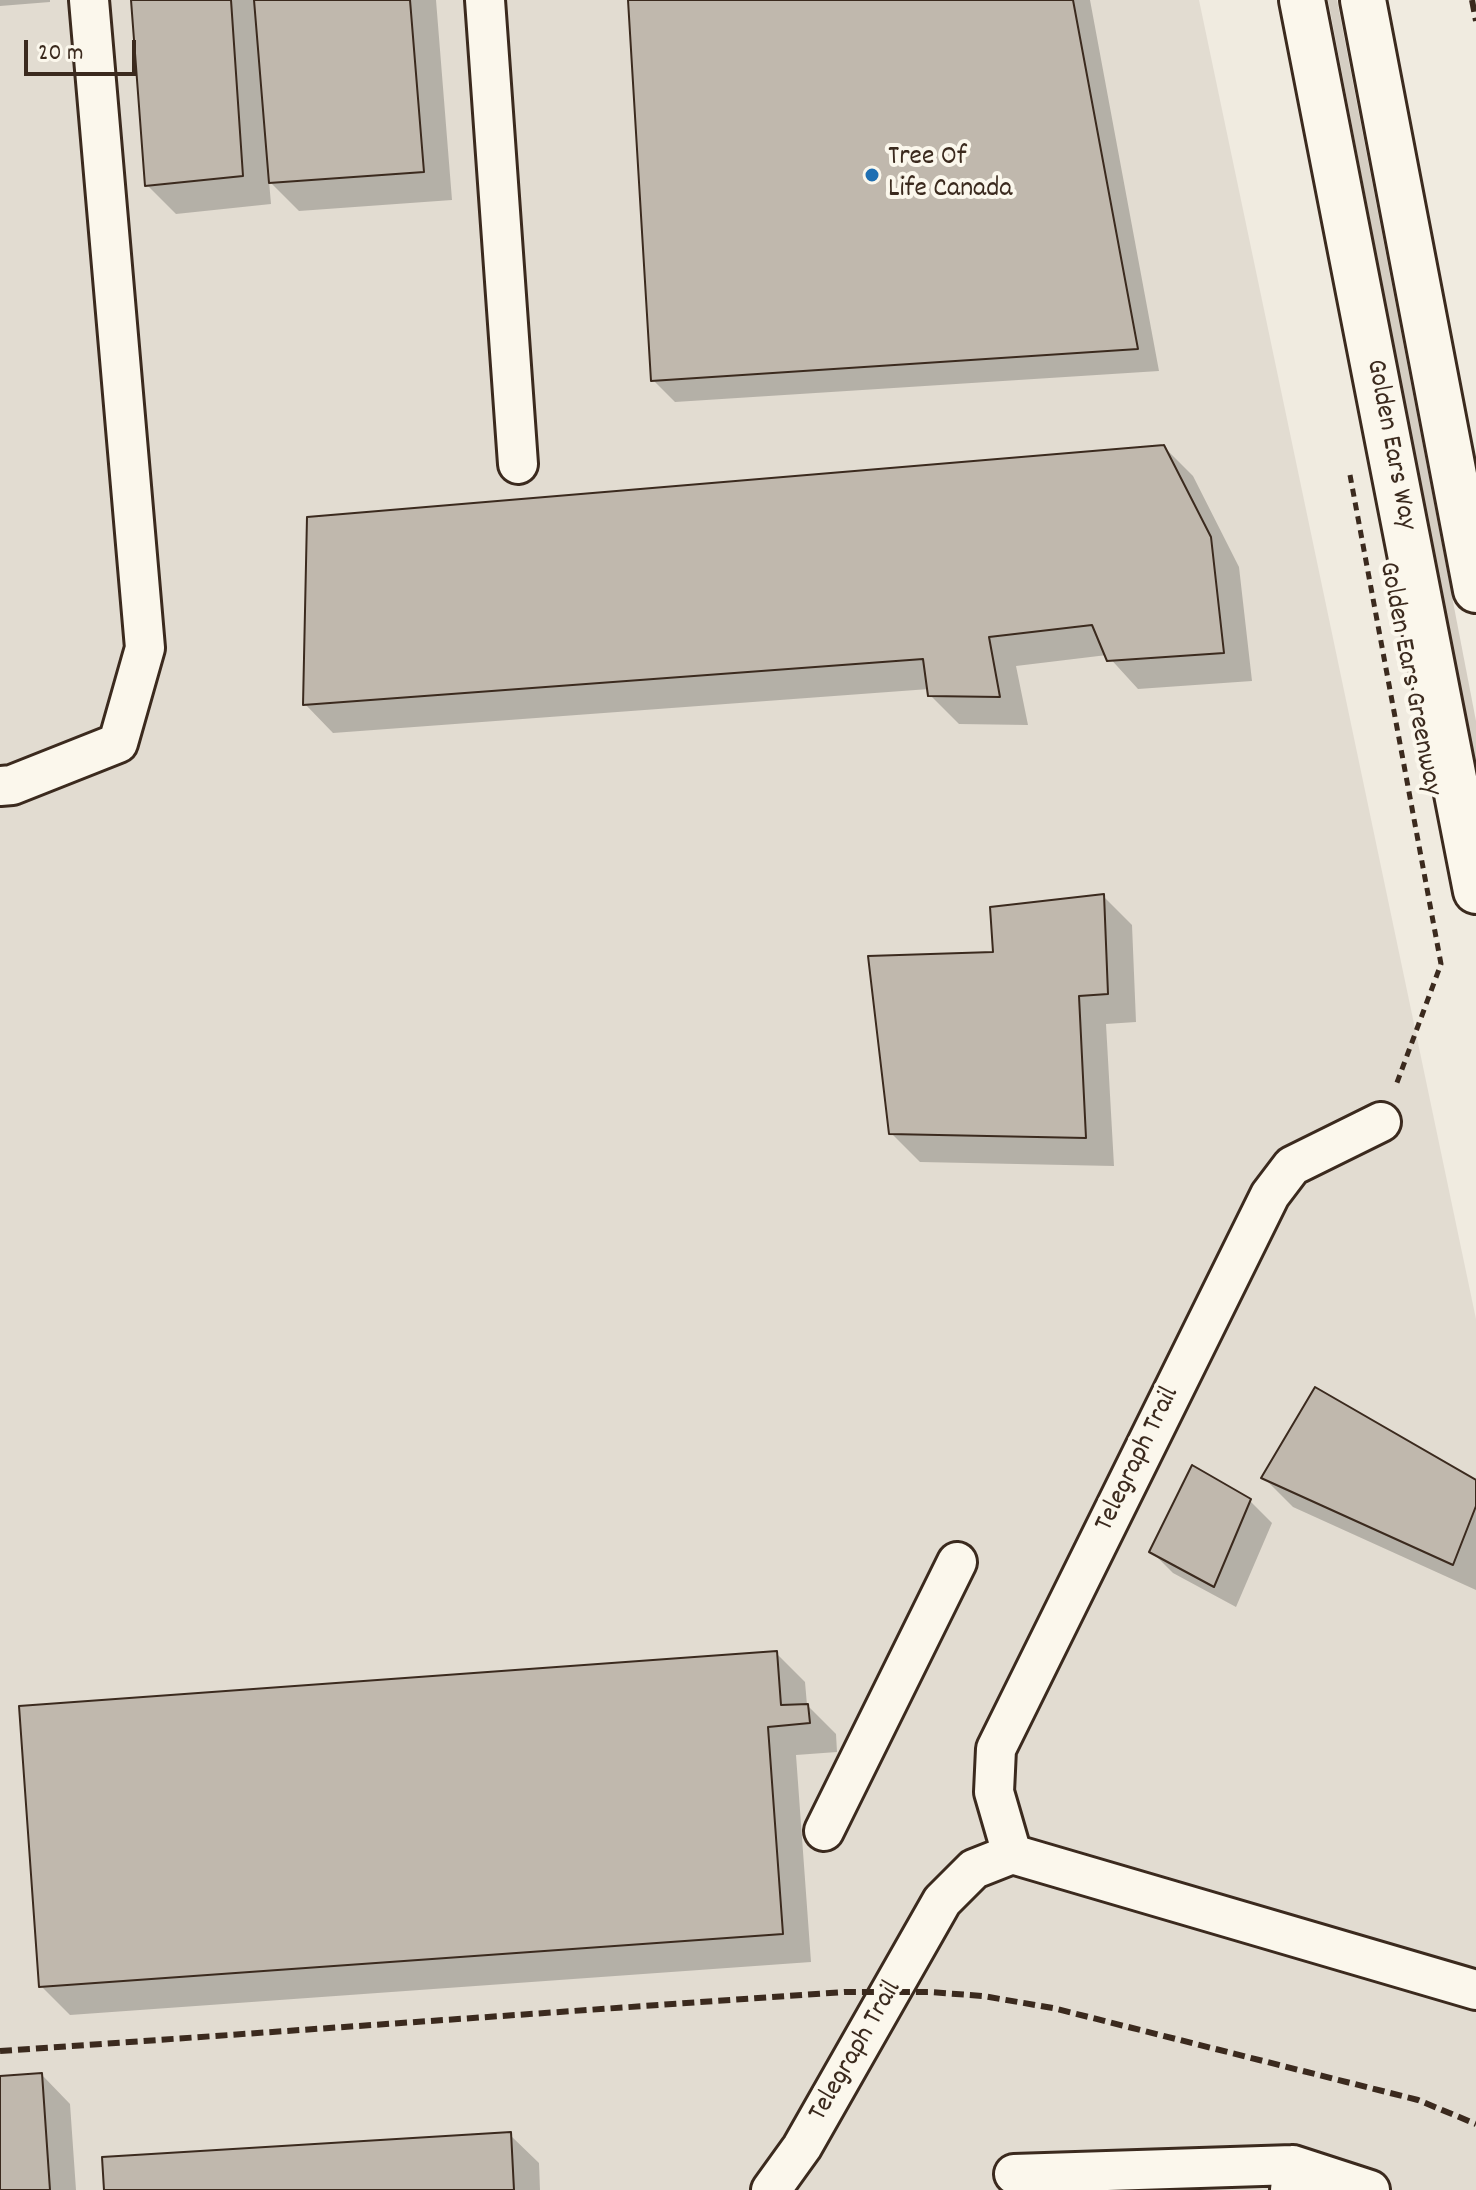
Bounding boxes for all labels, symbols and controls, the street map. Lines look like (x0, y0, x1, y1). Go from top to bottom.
scale bar (28, 24, 140, 74)
text: 20 m (38, 37, 84, 71)
place label: Tree Of Life Canada (888, 142, 1012, 208)
marker: Tree Of Life Canada (863, 166, 881, 184)
street label: Golden Ears Way (1356, 357, 1422, 533)
street label: Golden Ears Greenway (1369, 559, 1447, 799)
street label: Telegraph Trail (1090, 1382, 1188, 1538)
street label: Telegraph Trail (803, 1976, 911, 2128)

